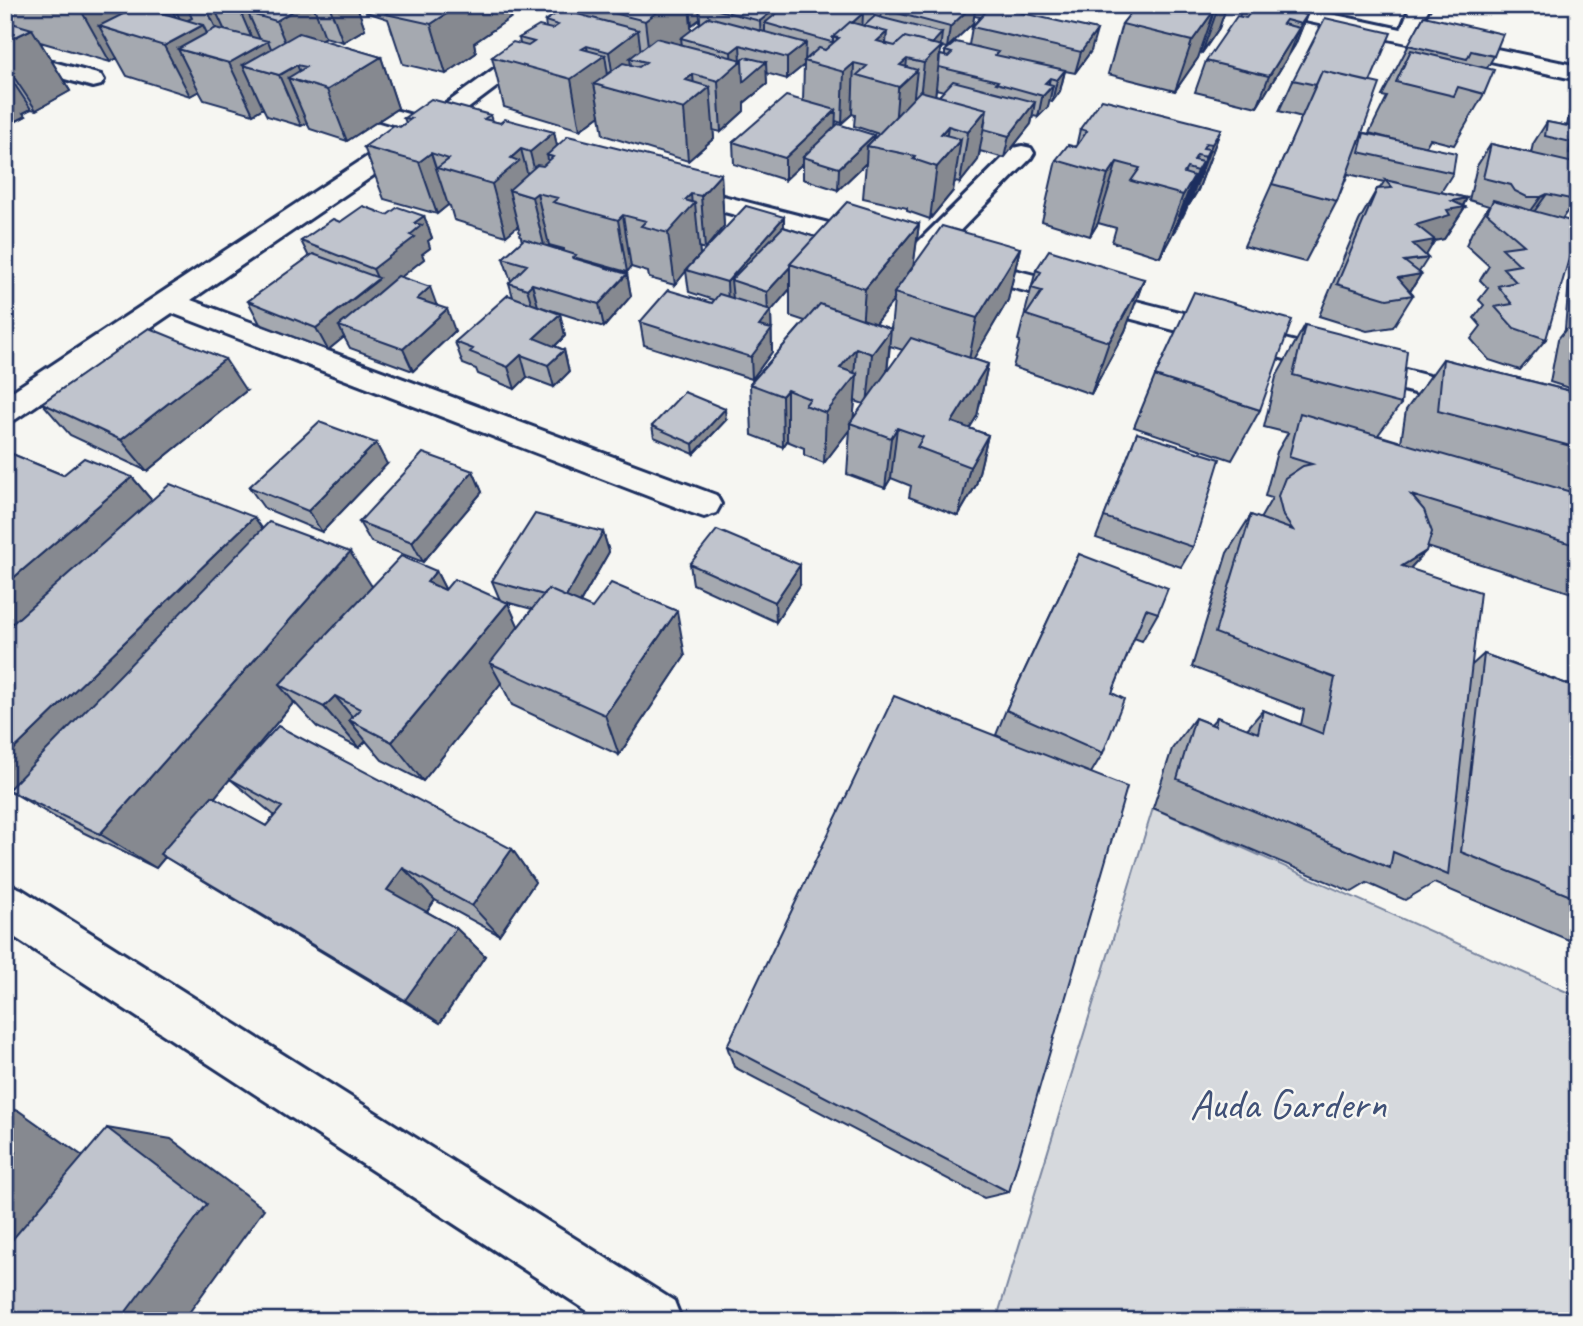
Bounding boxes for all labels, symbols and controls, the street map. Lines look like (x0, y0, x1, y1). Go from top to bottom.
park label: Auda Gardern (1190, 1078, 1387, 1131)

